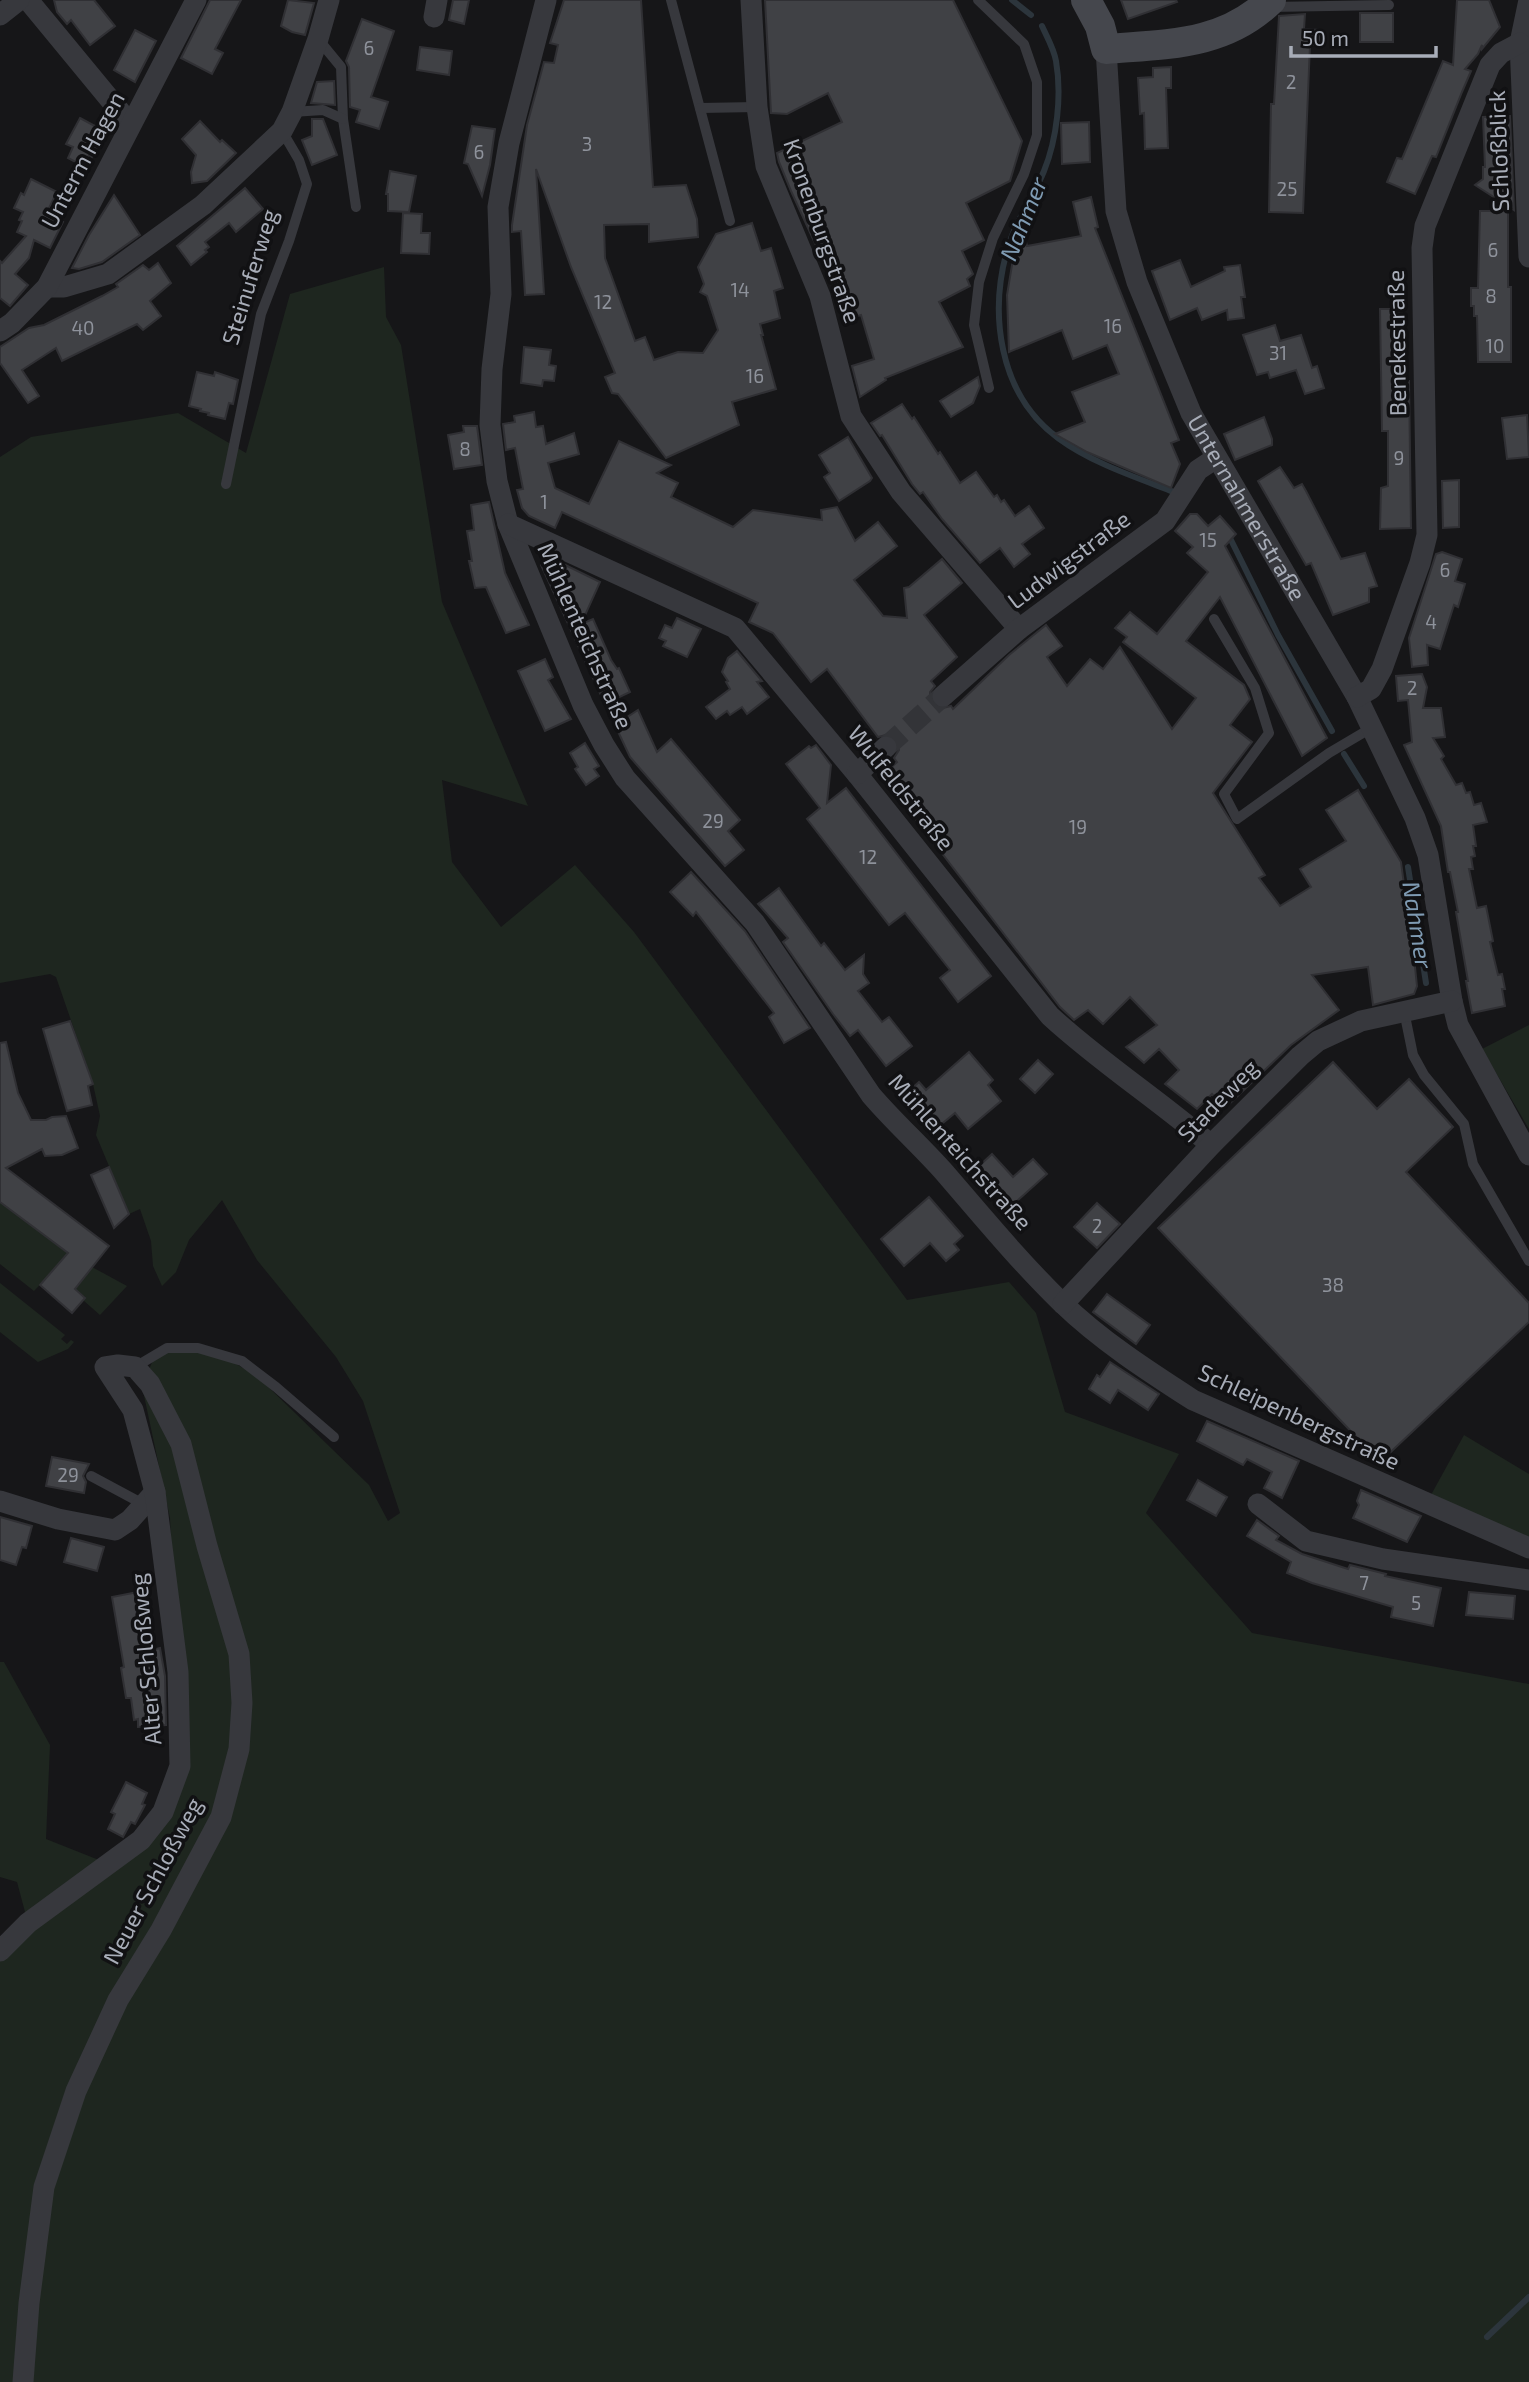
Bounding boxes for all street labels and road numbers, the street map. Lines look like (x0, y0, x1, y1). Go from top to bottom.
street label: Unterm Hagen (34, 86, 130, 233)
street label: Schloßblick (1482, 90, 1514, 212)
street label: Kronenburgstraße (778, 135, 868, 326)
street label: Steinuferweg (215, 205, 283, 348)
street label: Benekestraße (1381, 270, 1411, 416)
street label: Unternahmerstraße (1182, 410, 1313, 605)
street label: Ludwigstraße (1002, 504, 1135, 614)
street label: Mühlenteichstraße (532, 538, 640, 733)
street label: Wulfeldstraße (843, 719, 961, 855)
street label: Stadeweg (1171, 1053, 1263, 1147)
street label: Mühlenteichstraße (883, 1067, 1038, 1235)
street label: Schleipenbergstraße (1194, 1357, 1405, 1475)
street label: Alter Schloßweg (124, 1572, 166, 1746)
street label: Neuer Schloßweg (96, 1792, 208, 1969)

